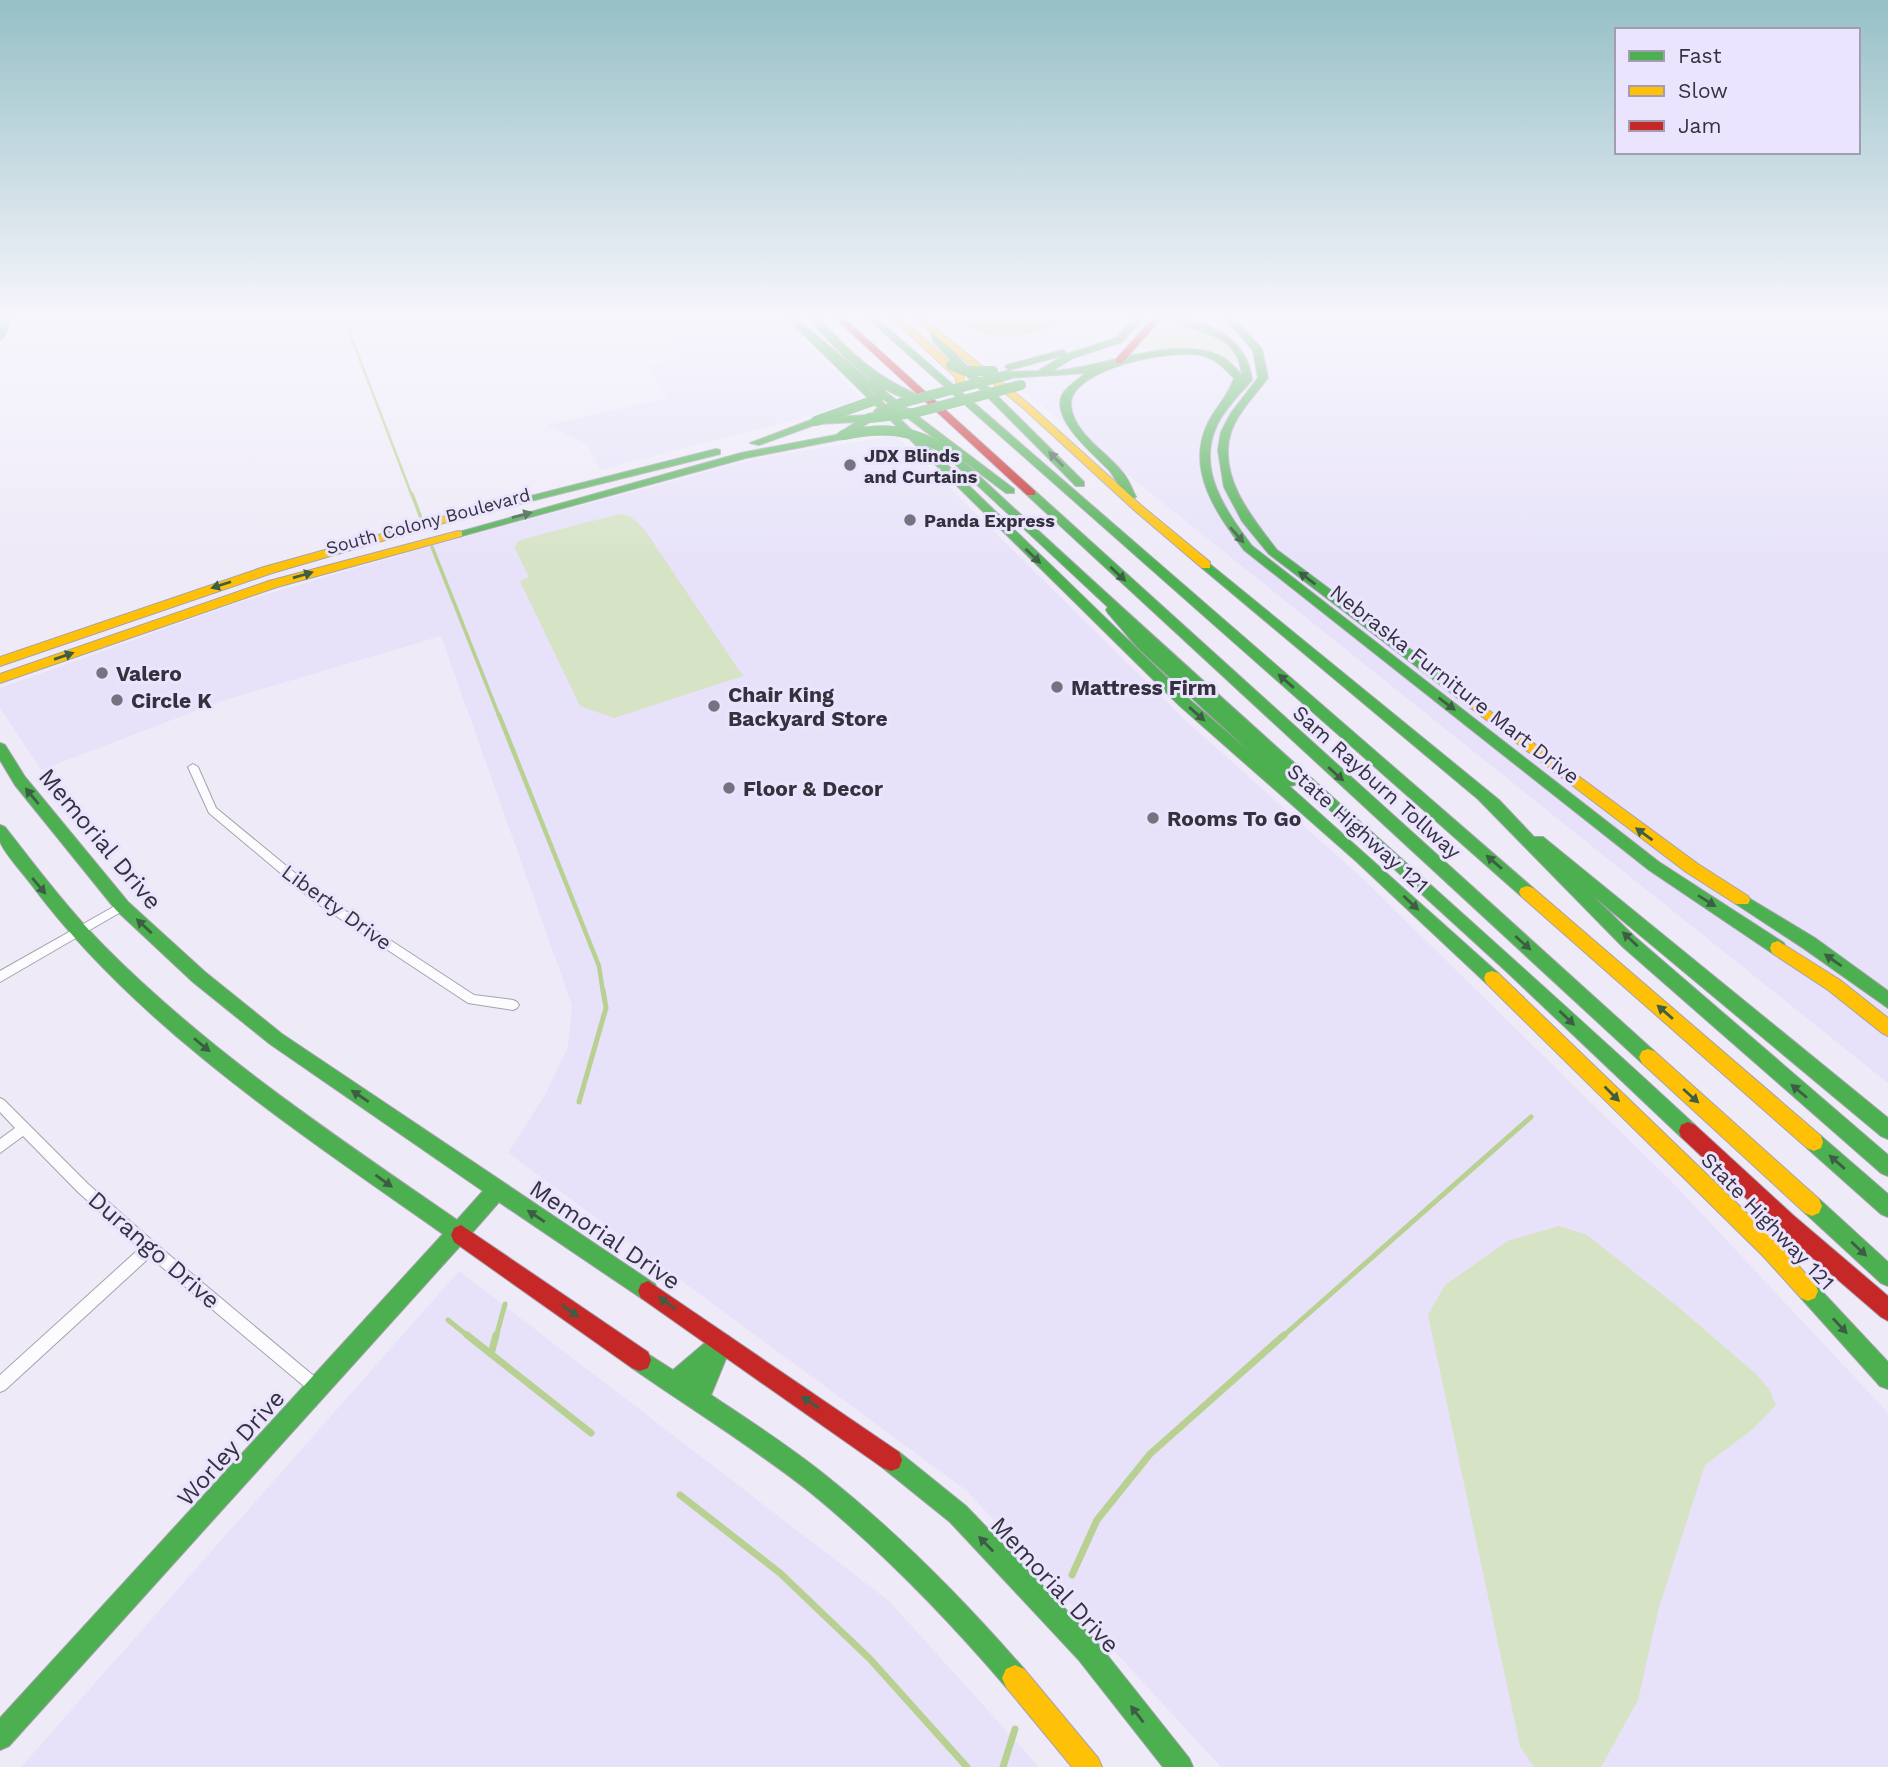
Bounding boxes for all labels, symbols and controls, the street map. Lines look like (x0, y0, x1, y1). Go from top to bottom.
legend (1615, 28, 1860, 154)
text: Fast (1678, 43, 1722, 68)
text: Slow (1678, 78, 1728, 103)
text: Jam (1678, 113, 1721, 138)
place label: JDX Blinds and Curtains (864, 445, 978, 487)
one-way arrow (1047, 451, 1064, 468)
marker: JDX Blinds and Curtains (842, 457, 858, 473)
street label: South Colony Boulevard (324, 484, 532, 558)
one-way arrow (512, 509, 533, 519)
place label: Panda Express (924, 510, 1055, 531)
marker: Panda Express (902, 512, 918, 528)
one-way arrow (1229, 527, 1244, 544)
one-way arrow (1024, 547, 1041, 564)
one-way arrow (1109, 565, 1126, 581)
one-way arrow (293, 570, 314, 580)
one-way arrow (1297, 571, 1316, 585)
street label: Nebraska Furniture Mart Drive (1326, 579, 1584, 789)
one-way arrow (210, 581, 231, 591)
one-way arrow (54, 650, 75, 661)
place label: Valero (116, 661, 182, 686)
marker: Valero (94, 665, 110, 681)
one-way arrow (1278, 673, 1295, 689)
place label: Mattress Firm (1071, 675, 1217, 700)
marker: Mattress Firm (1049, 679, 1065, 695)
place label: Chair King Backyard Store (728, 682, 888, 731)
place label: Circle K (131, 688, 212, 713)
marker: Circle K (109, 692, 125, 708)
one-way arrow (1438, 697, 1456, 712)
marker: Chair King Backyard Store (706, 698, 722, 714)
street label: Sam Rayburn Tollway (1288, 700, 1466, 864)
one-way arrow (1188, 706, 1205, 721)
street label: State Highway 121 (1282, 758, 1434, 898)
street label: Memorial Drive (33, 763, 167, 915)
one-way arrow (1327, 765, 1344, 781)
place label: Floor & Decor (743, 776, 883, 801)
marker: Floor & Decor (721, 780, 737, 796)
one-way arrow (25, 787, 40, 804)
place label: Rooms To Go (1167, 806, 1301, 831)
marker: Rooms To Go (1145, 810, 1161, 826)
one-way arrow (1636, 826, 1654, 841)
one-way arrow (1486, 855, 1503, 871)
street label: Liberty Drive (277, 859, 397, 955)
one-way arrow (31, 878, 46, 895)
one-way arrow (1697, 894, 1716, 907)
one-way arrow (1402, 895, 1420, 911)
one-way arrow (135, 918, 153, 934)
one-way arrow (1622, 932, 1639, 948)
one-way arrow (1514, 935, 1531, 950)
one-way arrow (1824, 953, 1842, 967)
one-way arrow (1657, 1005, 1674, 1020)
one-way arrow (1558, 1010, 1575, 1027)
one-way arrow (192, 1037, 210, 1052)
one-way arrow (1790, 1084, 1807, 1099)
one-way arrow (1603, 1085, 1620, 1102)
one-way arrow (1682, 1088, 1700, 1104)
one-way arrow (350, 1090, 369, 1103)
street label: State Highway 121 (1696, 1147, 1840, 1295)
one-way arrow (1828, 1155, 1845, 1170)
one-way arrow (375, 1174, 393, 1188)
street label: Memorial Drive (524, 1174, 686, 1296)
street label: Durango Drive (83, 1185, 225, 1315)
one-way arrow (527, 1210, 546, 1223)
one-way arrow (1850, 1241, 1867, 1257)
one-way arrow (658, 1296, 676, 1310)
one-way arrow (561, 1304, 579, 1318)
one-way arrow (1831, 1317, 1847, 1334)
street label: Worley Drive (172, 1384, 290, 1512)
one-way arrow (800, 1396, 819, 1409)
street label: Memorial Drive (985, 1511, 1125, 1659)
one-way arrow (979, 1536, 995, 1553)
one-way arrow (1130, 1705, 1145, 1723)

